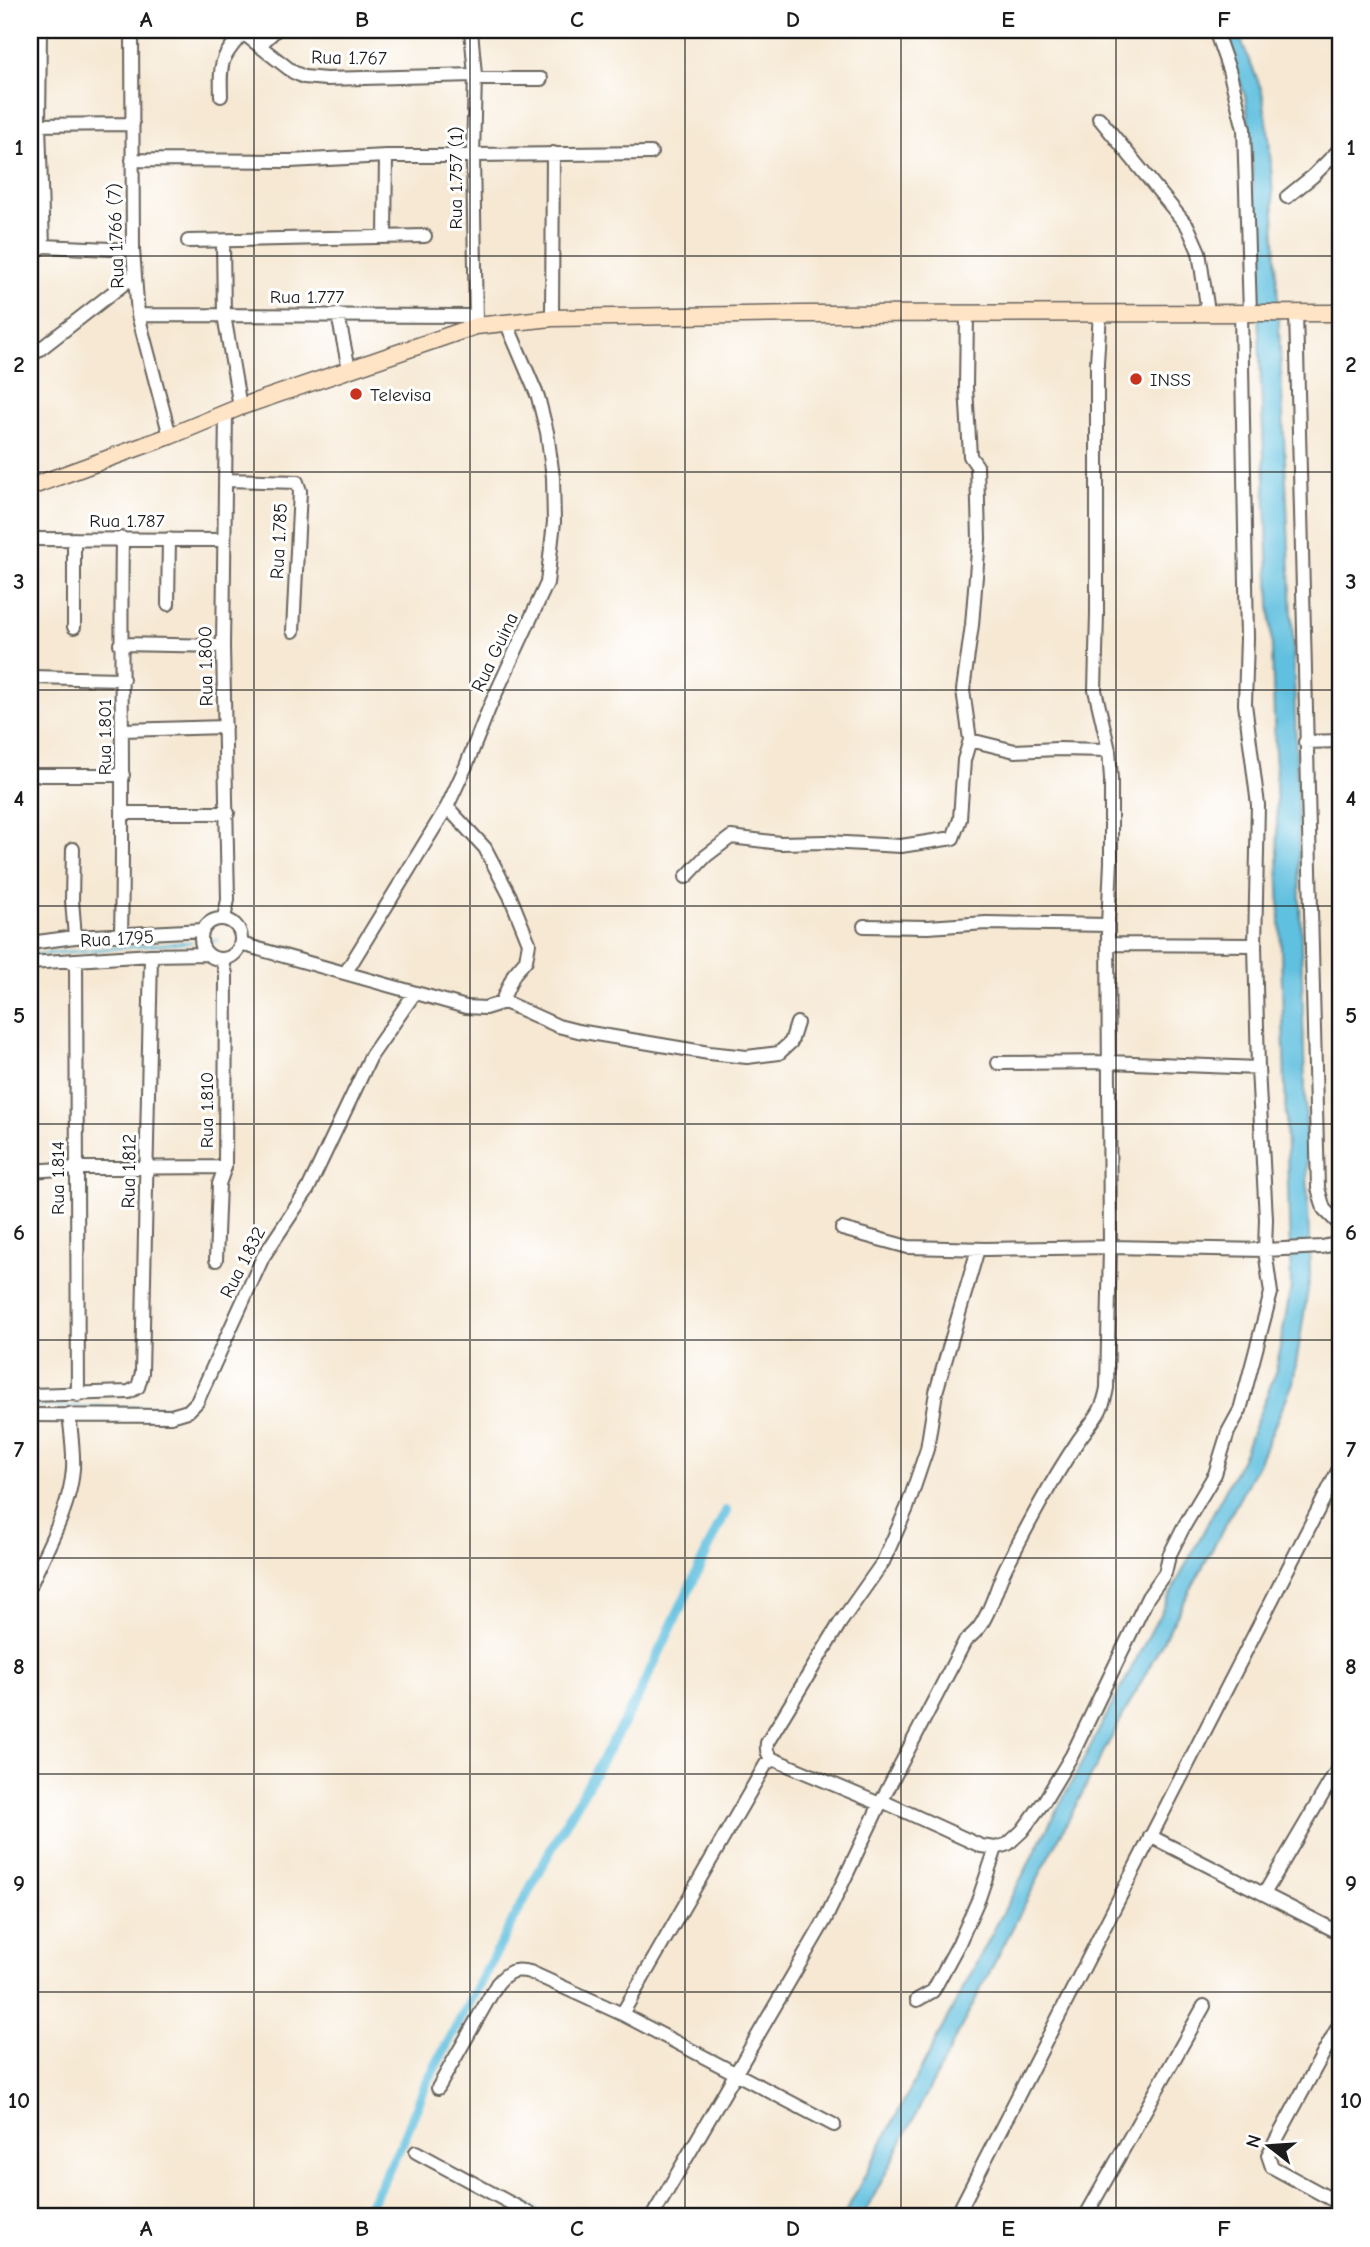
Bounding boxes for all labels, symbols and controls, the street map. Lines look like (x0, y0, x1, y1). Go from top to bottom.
text: A (140, 6, 153, 33)
text: B (355, 6, 369, 33)
text: C (570, 6, 584, 33)
text: D (786, 6, 800, 33)
text: E (1001, 6, 1015, 33)
text: F (1217, 6, 1231, 33)
street label: Rua 1.767 (311, 46, 387, 70)
street label: Rua 1.757 (1) (445, 127, 467, 229)
text: 1 (14, 134, 24, 161)
text: 1 (1346, 134, 1356, 161)
street label: Rua 1.766 (7) (103, 183, 129, 289)
street label: Rua 1.777 (270, 286, 344, 308)
text: 2 (13, 351, 25, 378)
text: 2 (1345, 351, 1357, 378)
place label: INSS (1150, 369, 1191, 391)
marker: INSS (1128, 371, 1144, 387)
place label: Televisa (370, 384, 432, 406)
marker: Televisa (348, 386, 364, 402)
street label: Rua 1.785 (266, 502, 292, 580)
street label: Rua 1.787 (89, 510, 165, 532)
text: 3 (13, 568, 25, 595)
text: 3 (1345, 568, 1357, 595)
street label: Rua Guina (467, 609, 523, 696)
street label: Rua 1.800 (194, 626, 218, 706)
street label: Rua 1.801 (94, 699, 116, 775)
text: 4 (14, 785, 25, 812)
text: 4 (1346, 785, 1357, 812)
street label: Rua 1795 (80, 926, 155, 952)
text: 5 (13, 1002, 25, 1029)
text: 5 (1345, 1002, 1357, 1029)
street label: Rua 1.810 (196, 1072, 218, 1148)
street label: Rua 1.812 (117, 1133, 141, 1209)
street label: Rua 1.814 (47, 1141, 69, 1215)
text: 6 (13, 1219, 25, 1246)
text: 6 (1345, 1219, 1357, 1246)
street label: Rua 1.832 (216, 1223, 270, 1302)
text: 7 (14, 1436, 25, 1463)
text: 7 (1346, 1436, 1357, 1463)
text: 8 (13, 1653, 25, 1680)
text: 8 (1345, 1653, 1357, 1680)
text: 9 (13, 1870, 25, 1897)
text: 9 (1345, 1870, 1357, 1897)
text: 10 (8, 2087, 30, 2114)
text: 10 (1340, 2087, 1362, 2114)
north arrow (1234, 2110, 1304, 2180)
text: N (1241, 2132, 1266, 2150)
text: A (140, 2215, 153, 2242)
text: B (355, 2215, 369, 2242)
text: C (570, 2215, 584, 2242)
text: D (786, 2215, 800, 2242)
text: E (1001, 2215, 1015, 2242)
text: F (1217, 2215, 1231, 2242)

